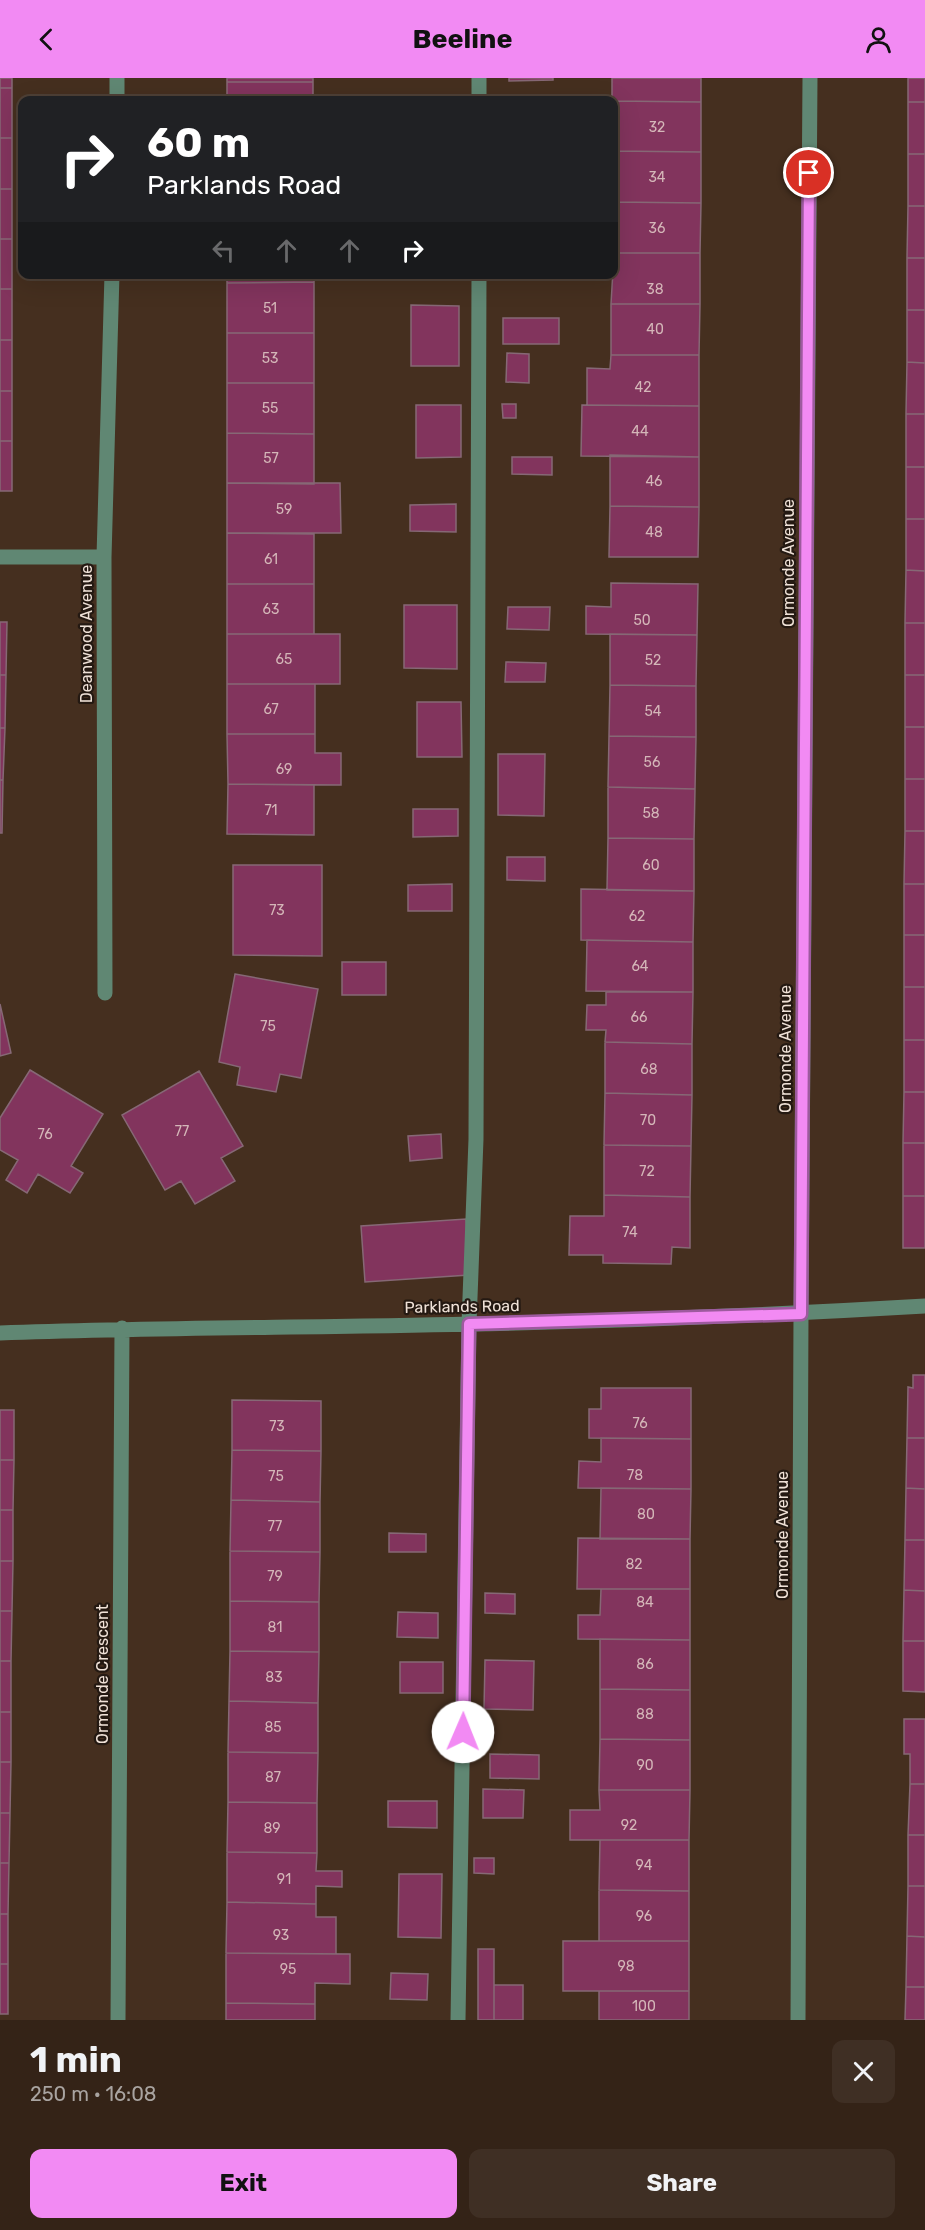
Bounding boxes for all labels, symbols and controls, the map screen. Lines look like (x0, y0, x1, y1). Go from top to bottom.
icon: back (30, 23, 63, 56)
text: Beeline (413, 23, 512, 55)
icon: person (862, 23, 895, 56)
text: 60 m (147, 118, 250, 168)
house number: 32 (649, 119, 665, 136)
icon: right (48, 120, 126, 198)
pin (783, 147, 834, 198)
icon: arrive (792, 156, 825, 189)
text: Parklands Road (147, 169, 341, 201)
house number: 34 (648, 169, 666, 186)
house number: 36 (649, 220, 665, 237)
icon: left (207, 234, 240, 267)
icon: ahead (270, 234, 303, 267)
icon: ahead (333, 234, 366, 267)
icon: right (396, 234, 429, 267)
house number: 38 (646, 281, 664, 298)
house number: 51 (263, 300, 277, 317)
house number: 40 (646, 321, 664, 338)
house number: 53 (262, 350, 278, 367)
house number: 42 (635, 379, 651, 396)
house number: 55 (262, 400, 278, 417)
house number: 44 (631, 423, 649, 440)
house number: 57 (263, 450, 279, 467)
house number: 46 (645, 473, 663, 490)
street label: Ormonde Avenue (779, 499, 798, 627)
house number: 59 (276, 501, 292, 518)
house number: 48 (645, 524, 663, 541)
house number: 61 (264, 551, 278, 568)
street label: Deanwood Avenue (77, 565, 96, 703)
house number: 63 (263, 601, 279, 618)
house number: 50 (633, 612, 651, 629)
house number: 65 (276, 651, 292, 668)
house number: 52 (645, 652, 661, 669)
house number: 67 (263, 701, 279, 718)
house number: 54 (644, 703, 662, 720)
house number: 56 (644, 754, 660, 771)
house number: 69 (276, 761, 292, 778)
house number: 71 (264, 802, 278, 819)
house number: 58 (642, 805, 660, 822)
house number: 60 (642, 857, 660, 874)
house number: 73 (269, 902, 285, 919)
house number: 62 (629, 908, 645, 925)
house number: 64 (631, 958, 649, 975)
street label: Ormonde Avenue (776, 985, 795, 1113)
house number: 66 (631, 1009, 647, 1026)
house number: 75 (260, 1018, 276, 1035)
house number: 68 (640, 1061, 658, 1078)
house number: 70 (640, 1112, 656, 1129)
house number: 77 (175, 1123, 189, 1140)
house number: 76 (37, 1126, 53, 1143)
house number: 72 (639, 1163, 655, 1180)
house number: 74 (622, 1224, 638, 1241)
street label: Parklands Road (404, 1296, 520, 1317)
house number: 76 (632, 1415, 648, 1432)
house number: 73 (269, 1418, 285, 1435)
house number: 78 (627, 1467, 643, 1484)
house number: 75 (268, 1468, 284, 1485)
street label: Ormonde Avenue (773, 1471, 792, 1599)
house number: 80 (637, 1506, 655, 1523)
house number: 77 (268, 1518, 282, 1535)
house number: 82 (625, 1556, 643, 1573)
house number: 79 (267, 1568, 283, 1585)
house number: 84 (636, 1594, 654, 1611)
street label: Ormonde Crescent (93, 1604, 112, 1744)
house number: 81 (268, 1619, 282, 1636)
house number: 86 (636, 1656, 654, 1673)
house number: 83 (265, 1669, 283, 1686)
position arrow (431, 1700, 495, 1764)
house number: 88 (636, 1706, 654, 1723)
house number: 85 (264, 1719, 282, 1736)
house number: 90 (636, 1757, 654, 1774)
house number: 87 (265, 1769, 281, 1786)
house number: 92 (621, 1817, 637, 1834)
house number: 89 (263, 1820, 281, 1837)
house number: 94 (636, 1857, 653, 1874)
house number: 91 (277, 1871, 291, 1888)
house number: 96 (636, 1908, 652, 1925)
house number: 93 (273, 1927, 289, 1944)
house number: 98 (617, 1958, 635, 1975)
house number: 95 (280, 1961, 296, 1978)
house number: 100 (632, 1998, 656, 2015)
text: 1 min (30, 2038, 122, 2081)
button: close (832, 2040, 895, 2103)
text: 250 m · 16:08 (30, 2082, 157, 2106)
button: Exit (30, 2149, 457, 2218)
button: Share (469, 2149, 895, 2218)

